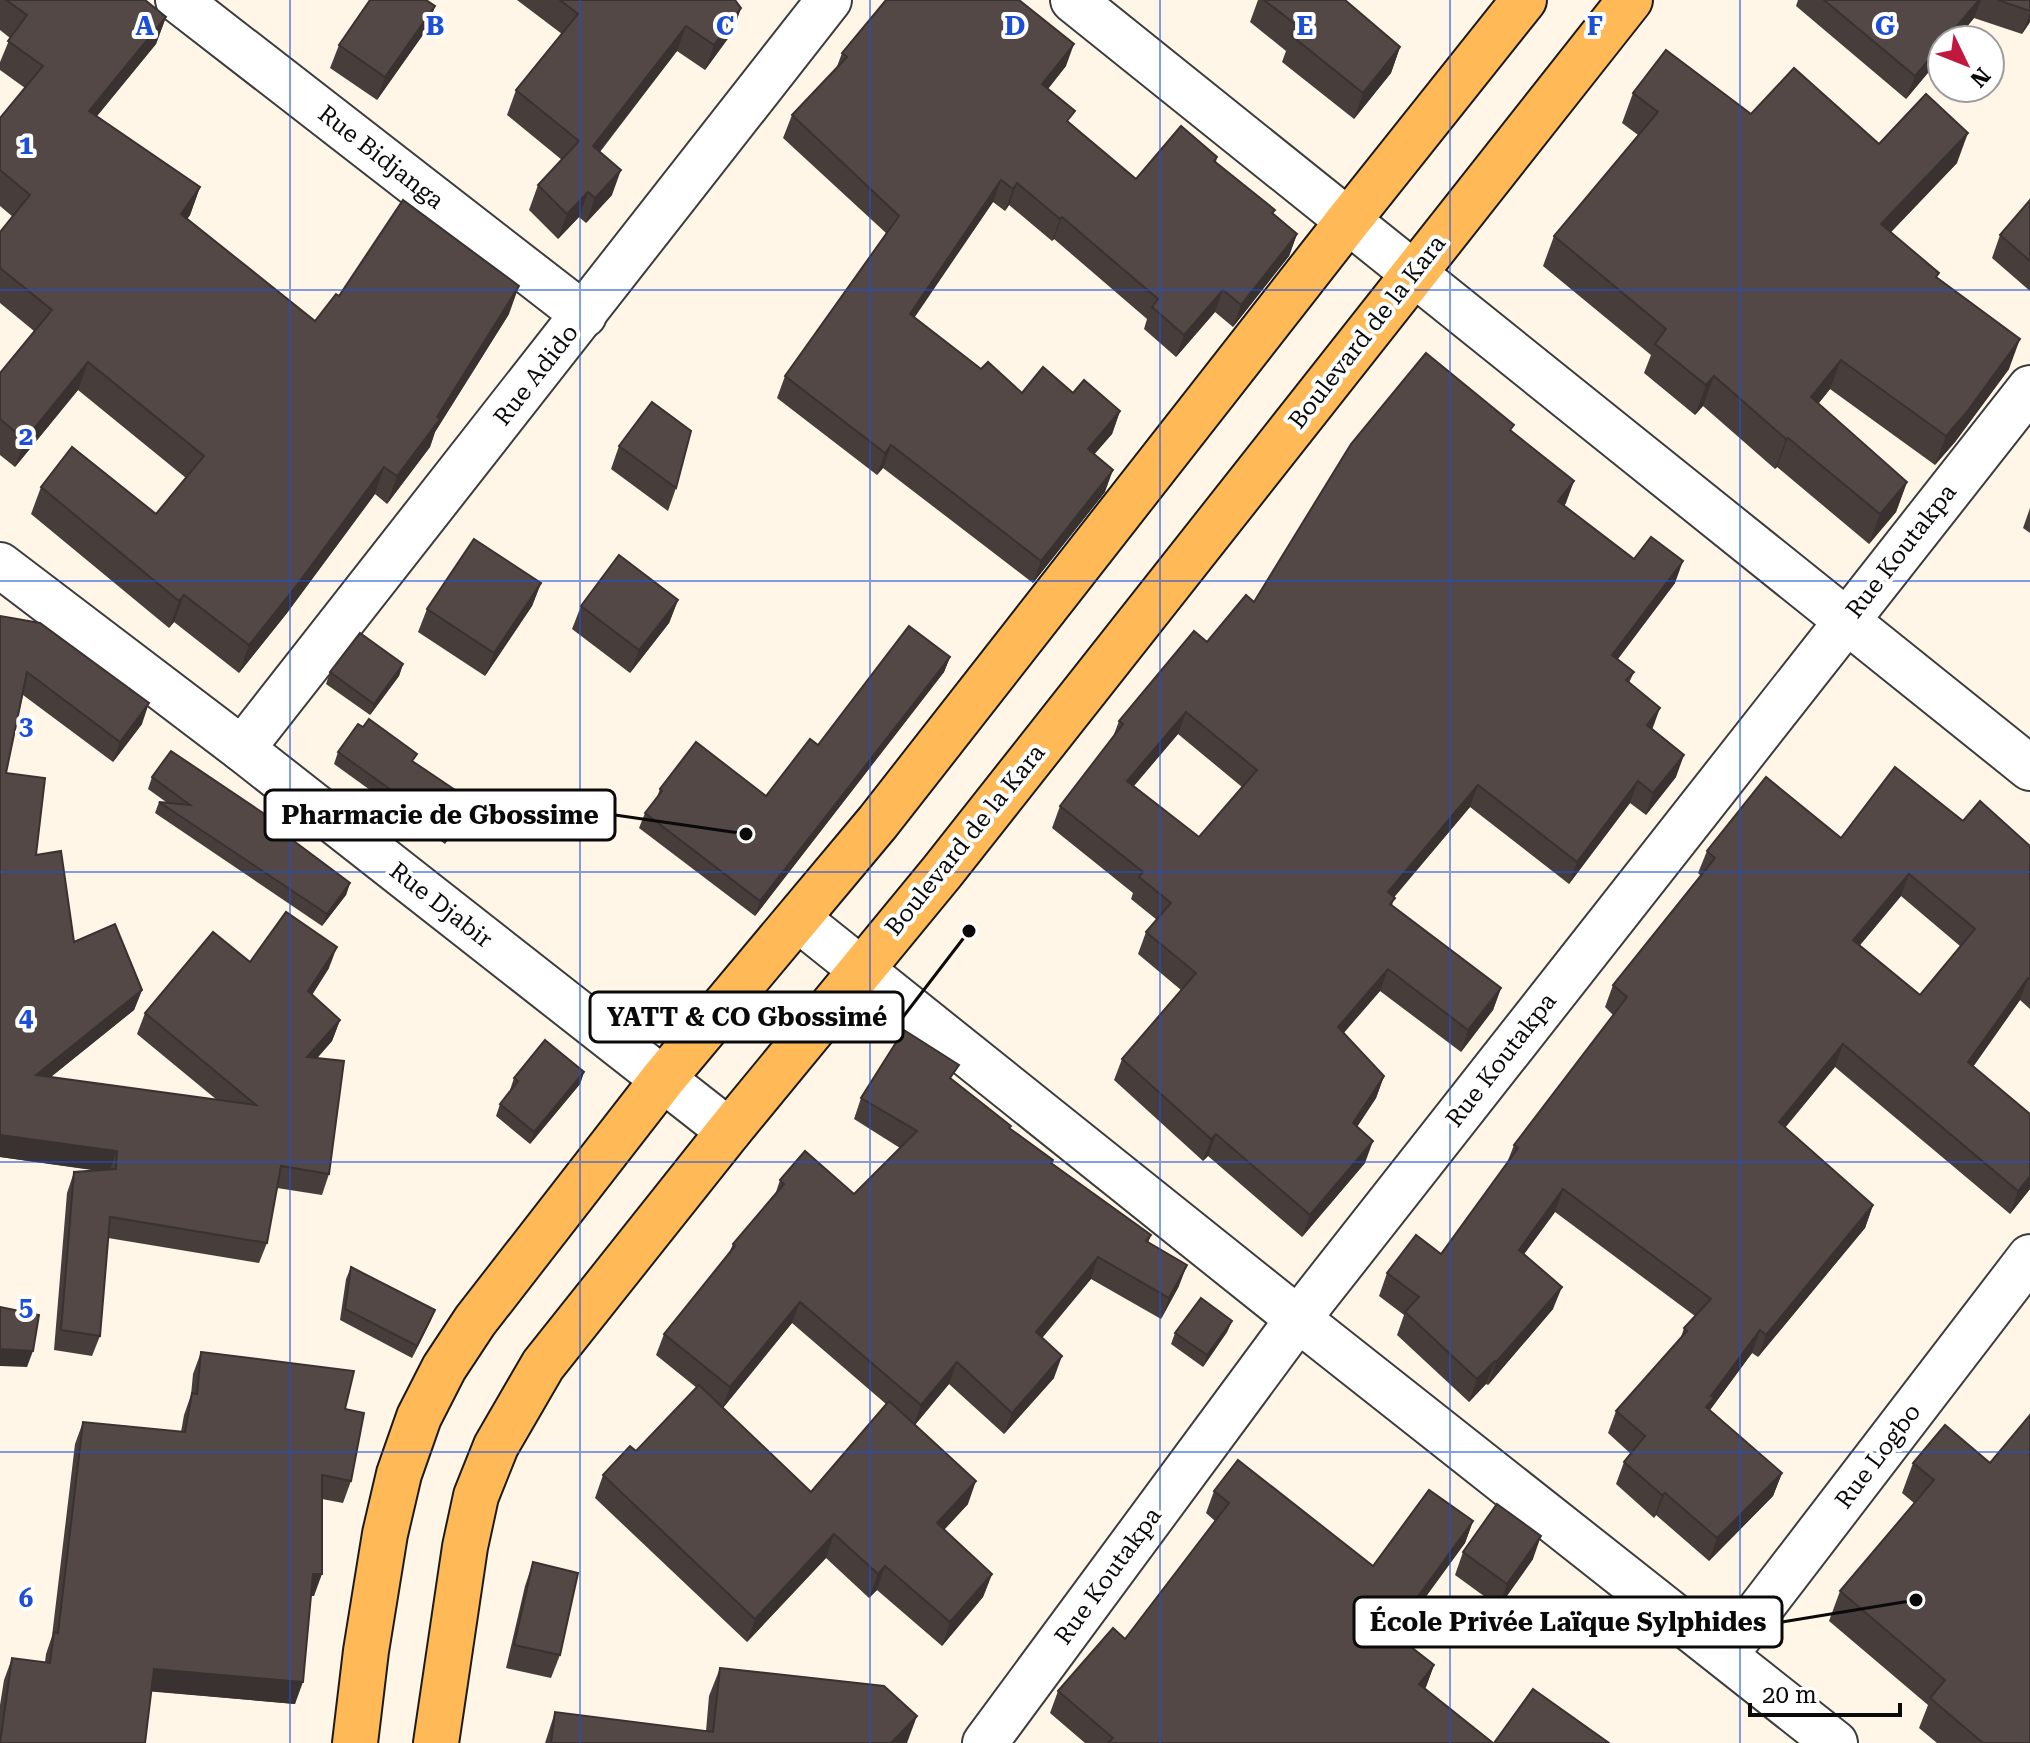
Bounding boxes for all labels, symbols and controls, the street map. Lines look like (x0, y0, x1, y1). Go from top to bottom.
text: A (136, 11, 155, 41)
text: B (426, 11, 444, 41)
text: C (716, 11, 734, 41)
text: D (1005, 11, 1025, 41)
text: E (1297, 11, 1313, 41)
text: F (1587, 11, 1603, 41)
text: G (1875, 11, 1895, 41)
north arrow (1926, 24, 2006, 104)
text: N (1965, 63, 1995, 92)
street label: Rue Bidjanga (313, 99, 449, 215)
text: 1 (19, 130, 33, 160)
street label: Boulevard de la Kara (1283, 230, 1451, 434)
street label: Rue Adido (488, 319, 584, 431)
text: 2 (19, 421, 33, 451)
street label: Rue Koutakpa (1840, 478, 1962, 624)
text: 3 (19, 711, 33, 741)
street label: Boulevard de la Kara (879, 739, 1051, 941)
callout: Pharmacie de Gbossime (265, 790, 615, 840)
text: Pharmacie de Gbossime (281, 800, 599, 830)
street label: Rue Djabir (384, 856, 498, 954)
street label: Rue Koutakpa (1440, 987, 1562, 1133)
callout: YATT & CO Gbossimé (590, 992, 903, 1042)
text: 4 (19, 1002, 34, 1032)
text: YATT & CO Gbossimé (607, 1002, 887, 1032)
text: 5 (19, 1292, 33, 1322)
street label: Rue Logbo (1830, 1398, 1926, 1514)
street label: Rue Koutakpa (1049, 1502, 1167, 1650)
text: 6 (19, 1583, 33, 1613)
callout: École Privée Laïque Sylphides (1354, 1597, 1782, 1647)
text: École Privée Laïque Sylphides (1370, 1606, 1766, 1637)
scale bar (1750, 1667, 1900, 1717)
text: 20 m (1762, 1681, 1817, 1709)

